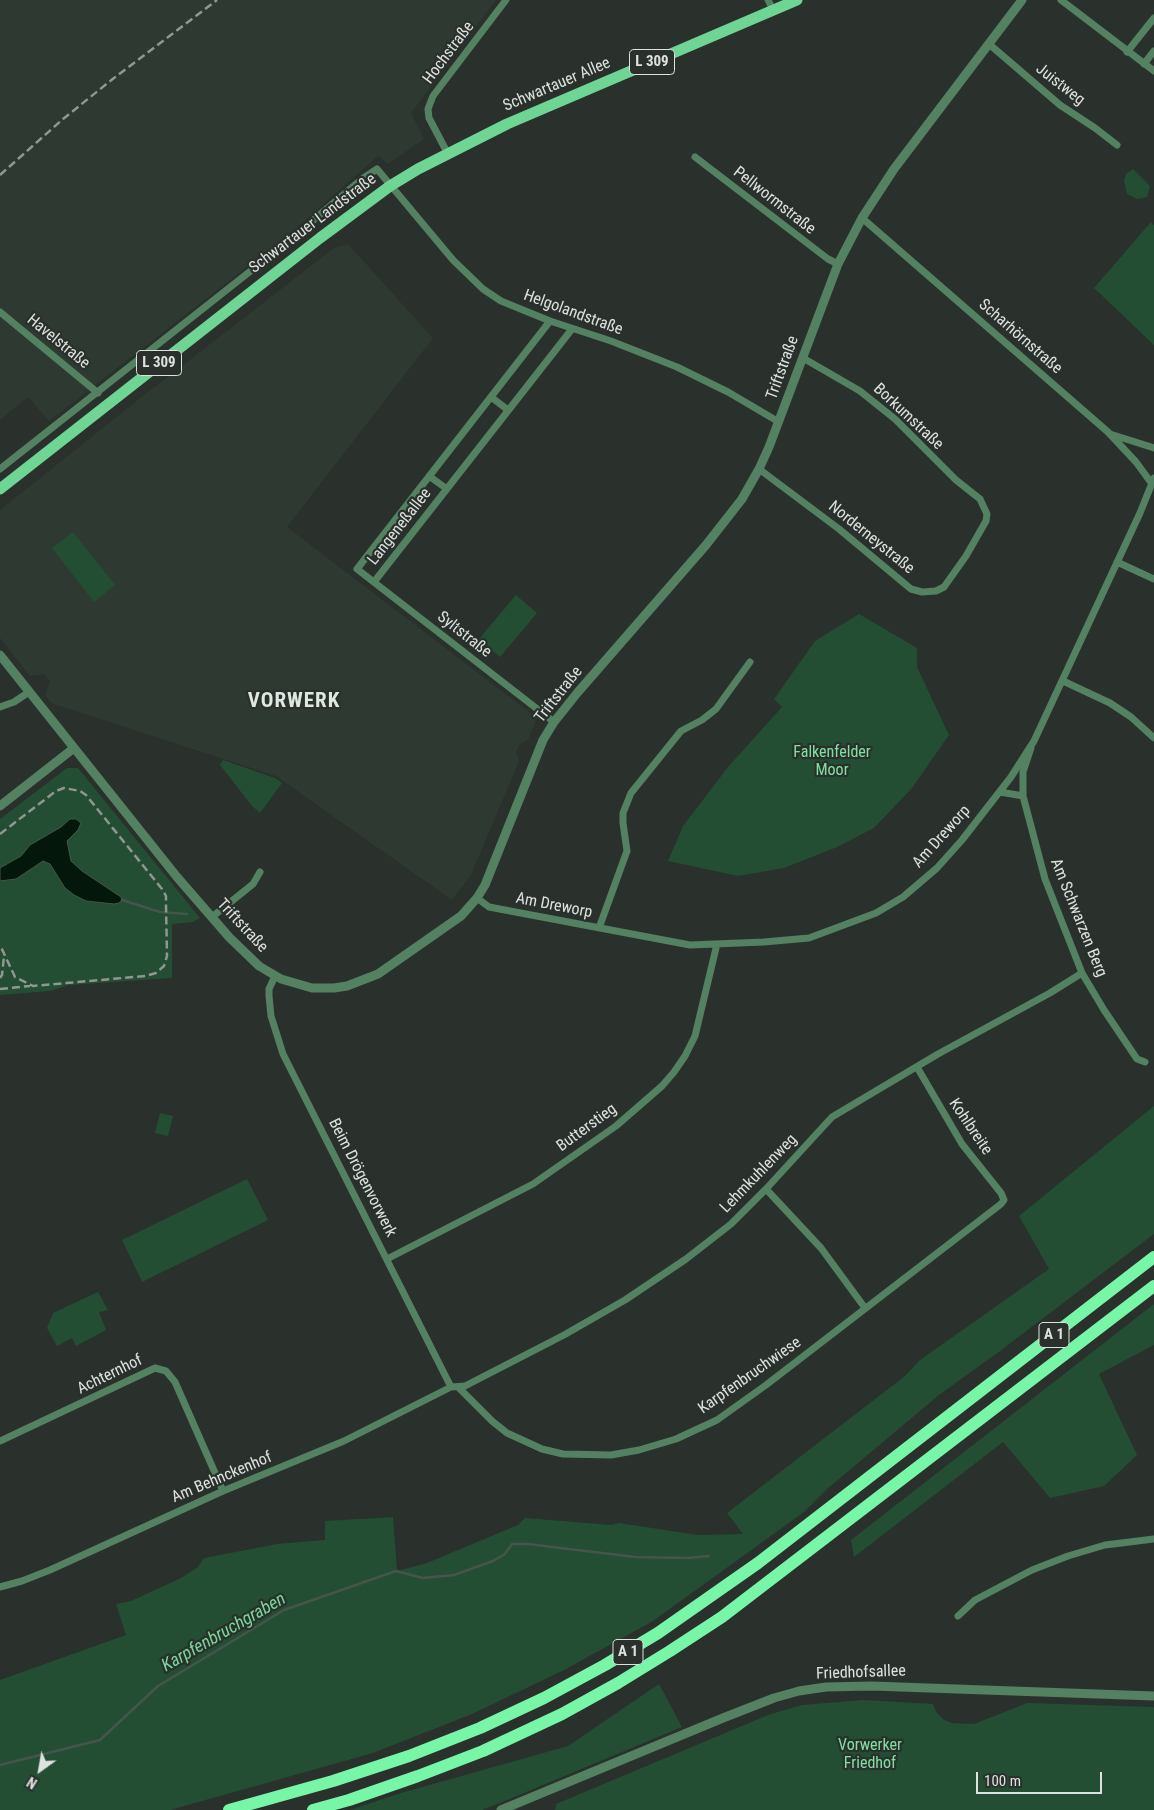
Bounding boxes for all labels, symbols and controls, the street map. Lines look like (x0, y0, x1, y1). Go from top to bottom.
street label: Hochstraße (419, 18, 479, 88)
road number: L 309 (630, 50, 674, 74)
street label: Schwartauer Allee (501, 54, 613, 116)
street label: Juistweg (1032, 60, 1088, 110)
street label: Pellwormstraße (729, 163, 819, 239)
street label: Schwartauer Landstraße (246, 170, 380, 278)
street label: Helgolandstraße (521, 286, 625, 340)
street label: Scharhörnstraße (974, 295, 1066, 379)
street label: Havelstraße (23, 311, 93, 373)
street label: Triftstraße (763, 334, 803, 402)
road number: L 309 (136, 350, 182, 376)
street label: Borkumstraße (869, 380, 947, 454)
street label: Langeneßallee (364, 485, 436, 569)
street label: Norderneystraße (824, 498, 918, 578)
street label: Syltstraße (433, 608, 495, 662)
street label: Triftstraße (531, 663, 587, 727)
district label: VORWERK (247, 689, 341, 715)
park label: Falkenfelder Moor (793, 743, 871, 781)
street label: Am Dreworp (909, 802, 975, 872)
street label: Am Schwarzen Berg (1046, 856, 1110, 980)
street label: Am Dreworp (514, 889, 594, 923)
street label: Triftstraße (212, 895, 272, 957)
street label: Kohlbreite (944, 1095, 996, 1159)
street label: Butterstieg (553, 1100, 621, 1156)
street label: Beim Drögenvorwerk (324, 1116, 400, 1240)
street label: Lehmkuhlenweg (717, 1131, 801, 1217)
road number: A 1 (1039, 1322, 1069, 1348)
street label: Karpfenbruchwiese (695, 1333, 805, 1419)
street label: Achternhof (74, 1351, 146, 1399)
street label: Am Behnckenhof (169, 1448, 275, 1508)
water label: Karpfenbruchgraben (158, 1589, 290, 1677)
road number: A 1 (613, 1640, 643, 1664)
street label: Friedhofsallee (816, 1662, 906, 1684)
park label: Vorwerker Friedhof (838, 1736, 902, 1774)
north arrow (15, 1745, 65, 1795)
scale bar (979, 1762, 1105, 1794)
text: 100 m (984, 1772, 1021, 1790)
text: N (24, 1774, 40, 1792)

